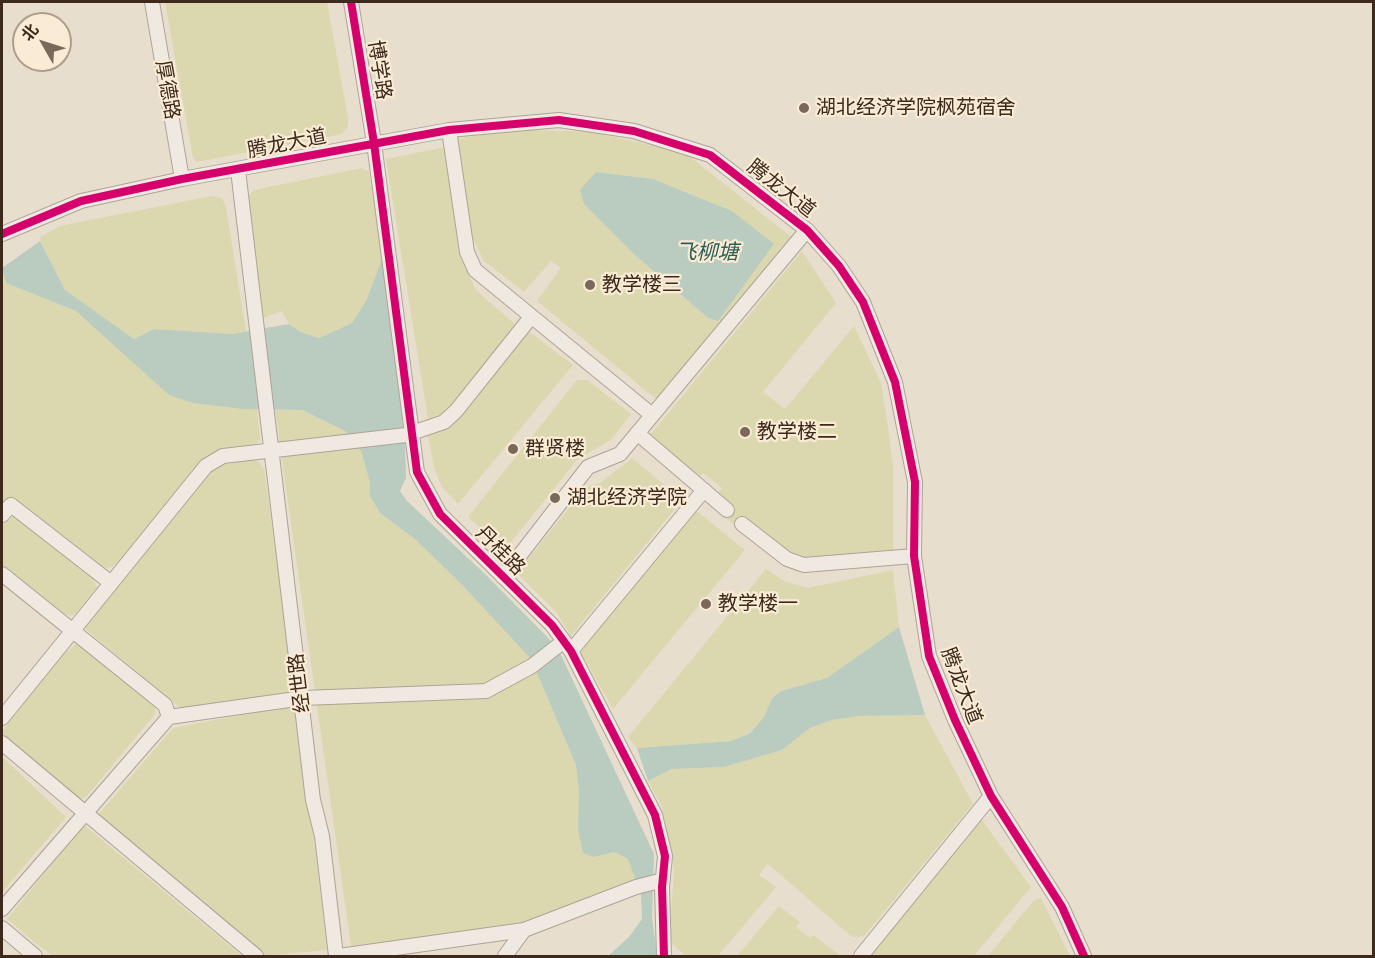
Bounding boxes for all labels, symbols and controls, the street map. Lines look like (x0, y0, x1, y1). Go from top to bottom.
north arrow (12, 12, 72, 72)
text: 北 (17, 19, 42, 44)
street label: 博学路 (362, 38, 396, 102)
street label: 厚德路 (150, 58, 184, 122)
place label: 湖北经济学院枫苑宿舍 (816, 96, 1016, 120)
marker: 湖北经济学院枫苑宿舍 (797, 101, 811, 115)
street label: 腾龙大道 (245, 125, 329, 163)
street label: 腾龙大道 (742, 155, 820, 223)
water label: 飞柳塘 (676, 240, 738, 266)
place label: 教学楼三 (602, 273, 682, 297)
marker: 教学楼三 (583, 278, 597, 292)
place label: 教学楼二 (757, 420, 837, 444)
marker: 教学楼二 (738, 425, 752, 439)
place label: 群贤楼 (525, 437, 585, 461)
marker: 群贤楼 (506, 442, 520, 456)
place label: 湖北经济学院 (567, 486, 687, 510)
marker: 湖北经济学院 (548, 491, 562, 505)
street label: 丹桂路 (470, 521, 530, 581)
place label: 教学楼一 (718, 592, 798, 616)
marker: 教学楼一 (699, 597, 713, 611)
street label: 腾龙大道 (935, 644, 987, 728)
street label: 经世路 (284, 652, 316, 714)

